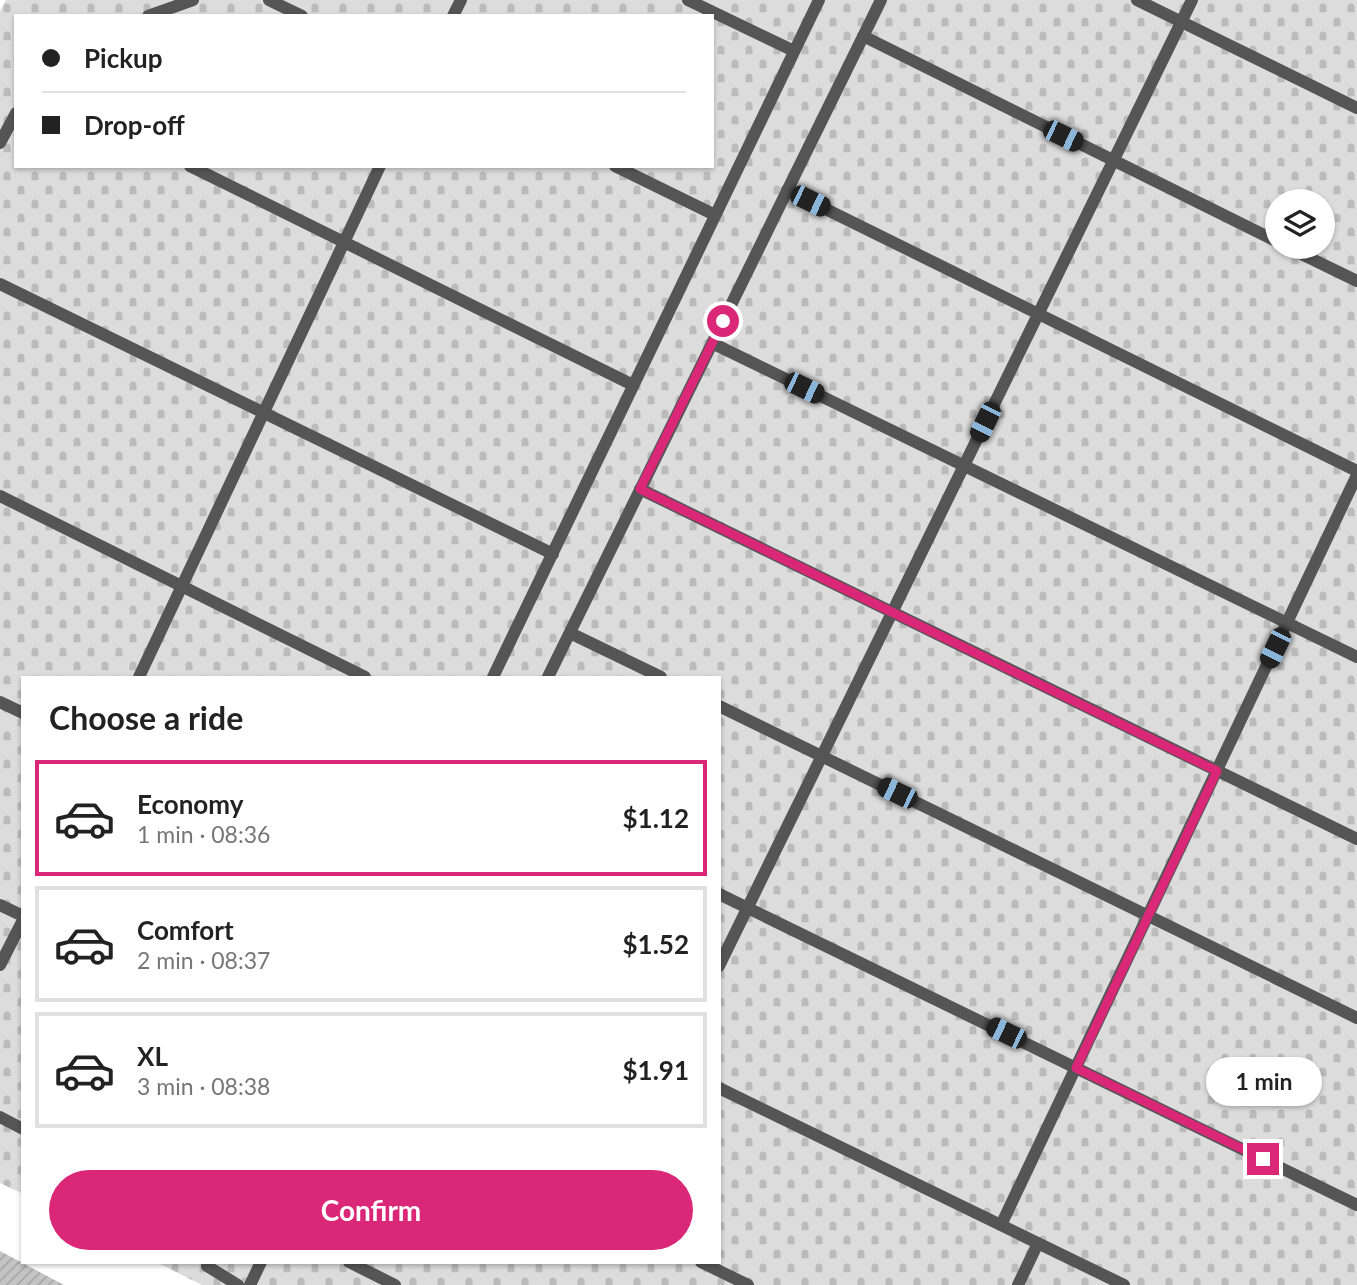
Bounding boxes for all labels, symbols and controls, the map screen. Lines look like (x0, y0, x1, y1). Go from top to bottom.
text: Pickup (84, 42, 163, 74)
text: Drop-off (84, 109, 185, 141)
car (1040, 117, 1087, 155)
car (787, 182, 834, 220)
map controls (1265, 189, 1335, 259)
button: layers (1265, 189, 1335, 259)
route start (707, 305, 739, 337)
car (781, 369, 828, 407)
car (967, 399, 1004, 445)
car (1257, 625, 1294, 671)
text: Choose a ride (49, 698, 243, 737)
car (874, 774, 921, 812)
icon: car (53, 787, 116, 850)
text: Economy (137, 788, 243, 820)
text: $1.12 (623, 802, 689, 834)
text: 1 min · 08:36 (137, 820, 270, 848)
icon: car (53, 913, 116, 976)
text: Comfort (137, 914, 234, 946)
text: $1.52 (623, 928, 689, 960)
text: 2 min · 08:37 (137, 946, 270, 974)
car (983, 1014, 1030, 1052)
icon: car (53, 1039, 116, 1102)
text: XL (137, 1040, 168, 1072)
text: $1.91 (623, 1054, 689, 1086)
callout: 1 min (1205, 1058, 1321, 1106)
text: 1 min (1235, 1067, 1293, 1095)
text: 3 min · 08:38 (137, 1072, 270, 1100)
route end (1247, 1143, 1279, 1175)
button: Confirm (49, 1170, 693, 1250)

